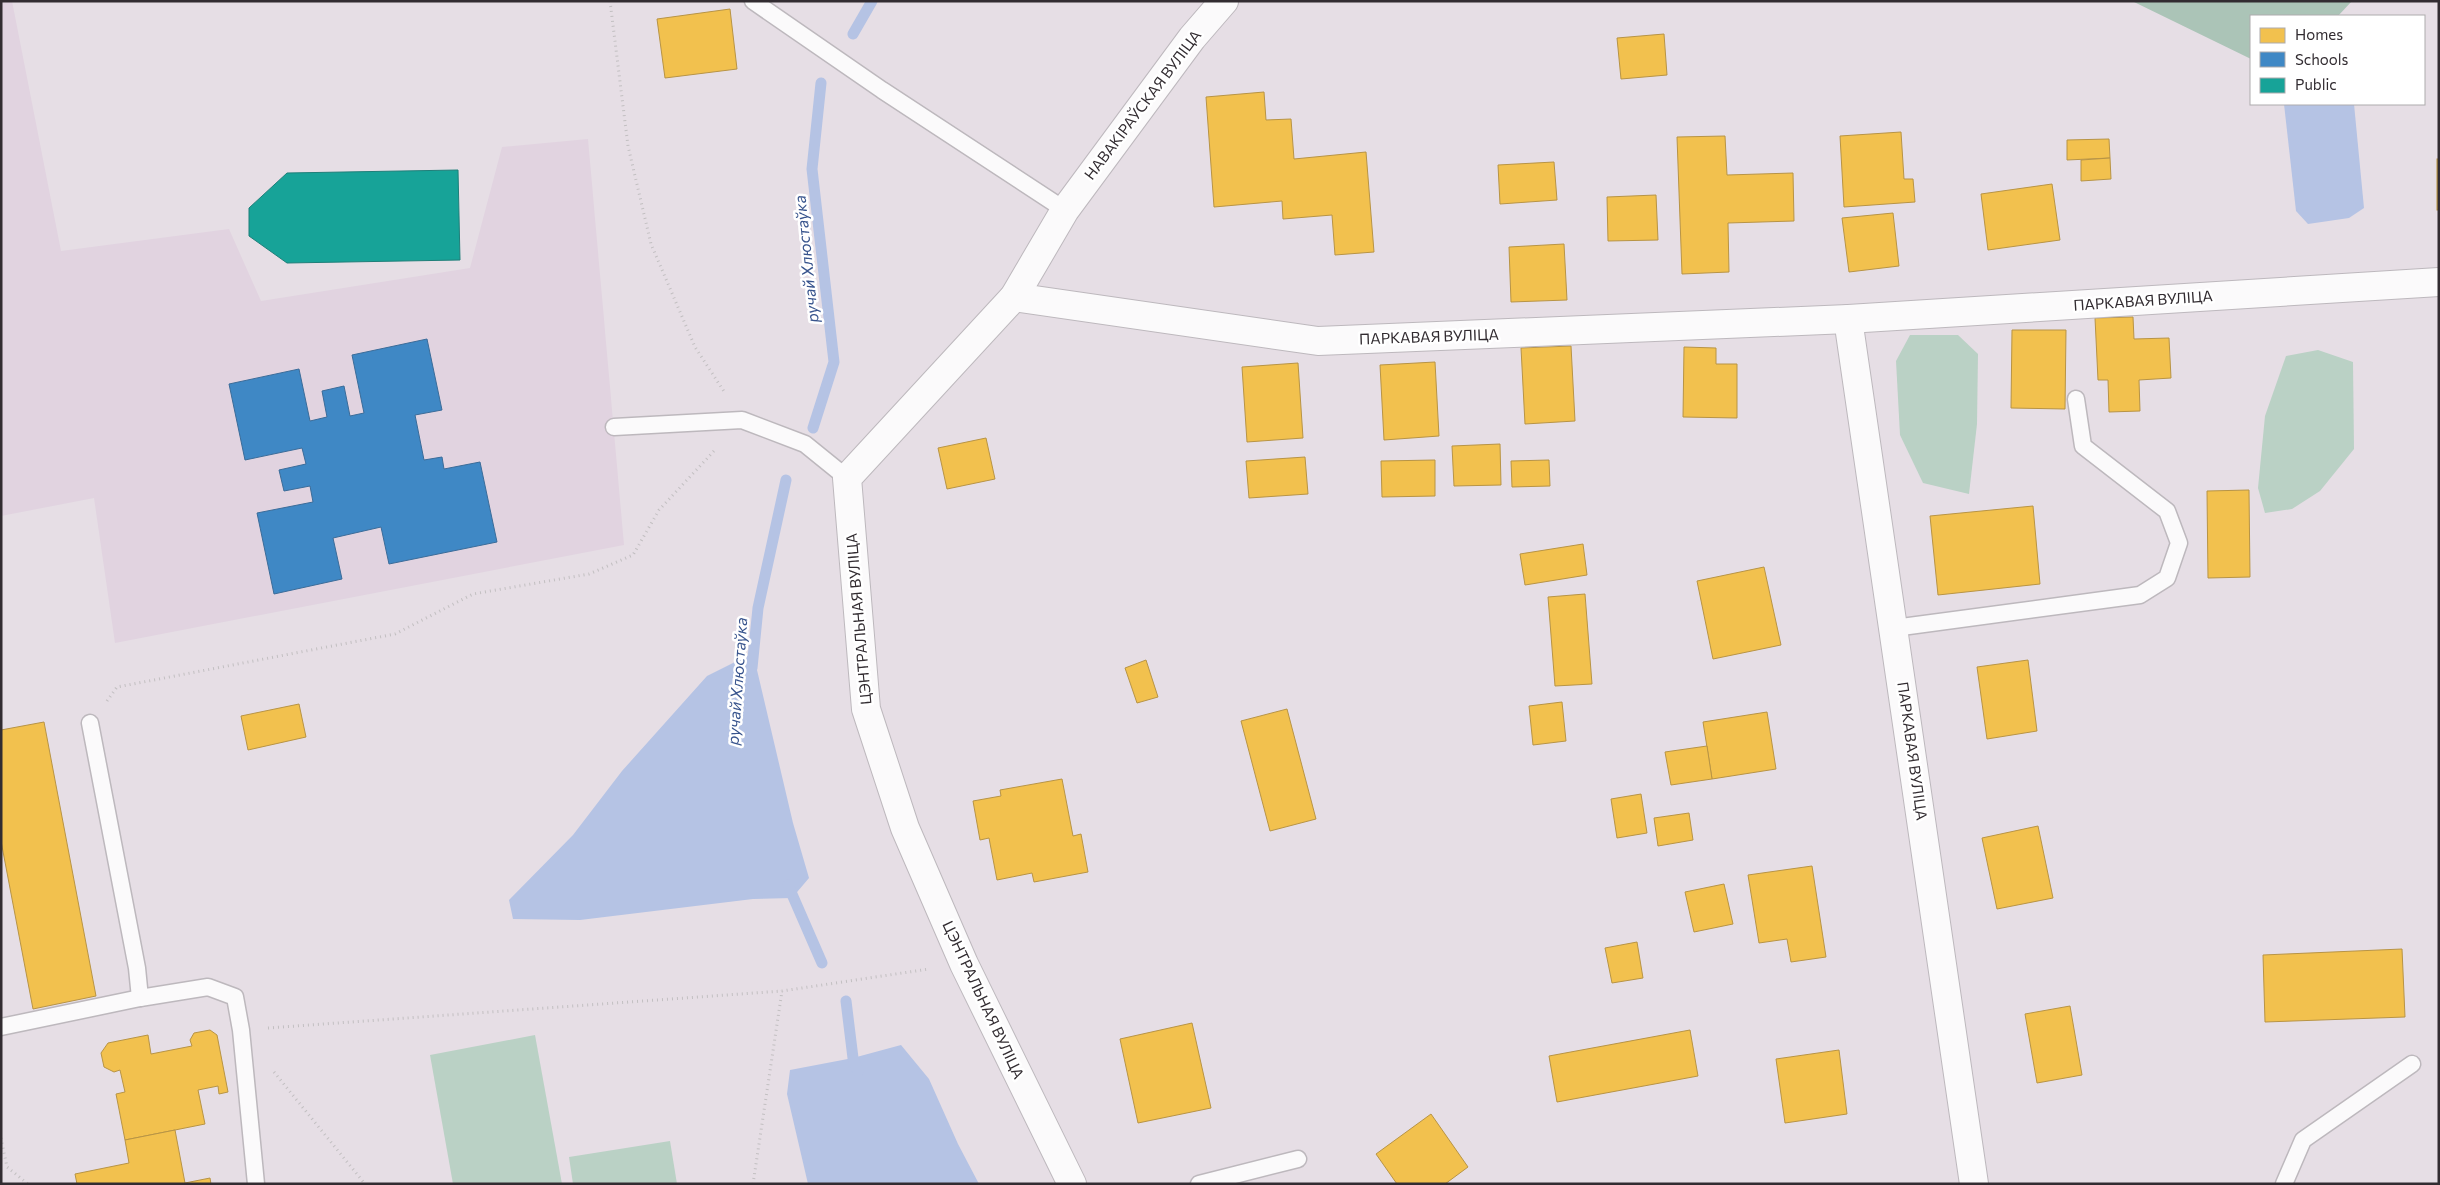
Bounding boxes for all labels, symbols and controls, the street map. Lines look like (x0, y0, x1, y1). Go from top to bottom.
legend (2250, 15, 2425, 105)
text: Homes (2295, 25, 2343, 43)
street label: НАВАКІРАЎСКАЯ ВУЛІЦА (1080, 26, 1204, 183)
text: Schools (2295, 50, 2349, 68)
text: Public (2295, 75, 2337, 93)
water label: ручай Хлюстаўка (789, 194, 822, 325)
street label: ПАРКАВАЯ ВУЛІЦА (2073, 286, 2213, 314)
street label: ПАРКАВАЯ ВУЛІЦА (1359, 325, 1499, 347)
street label: ЦЭНТРАЛЬНАЯ ВУЛІЦА (842, 532, 874, 706)
water label: ручай Хлюстаўка (722, 617, 750, 746)
street label: ПАРКАВАЯ ВУЛІЦА (1894, 680, 1932, 821)
street label: ЦЭНТРАЛЬНАЯ ВУЛІЦА (939, 918, 1028, 1081)

